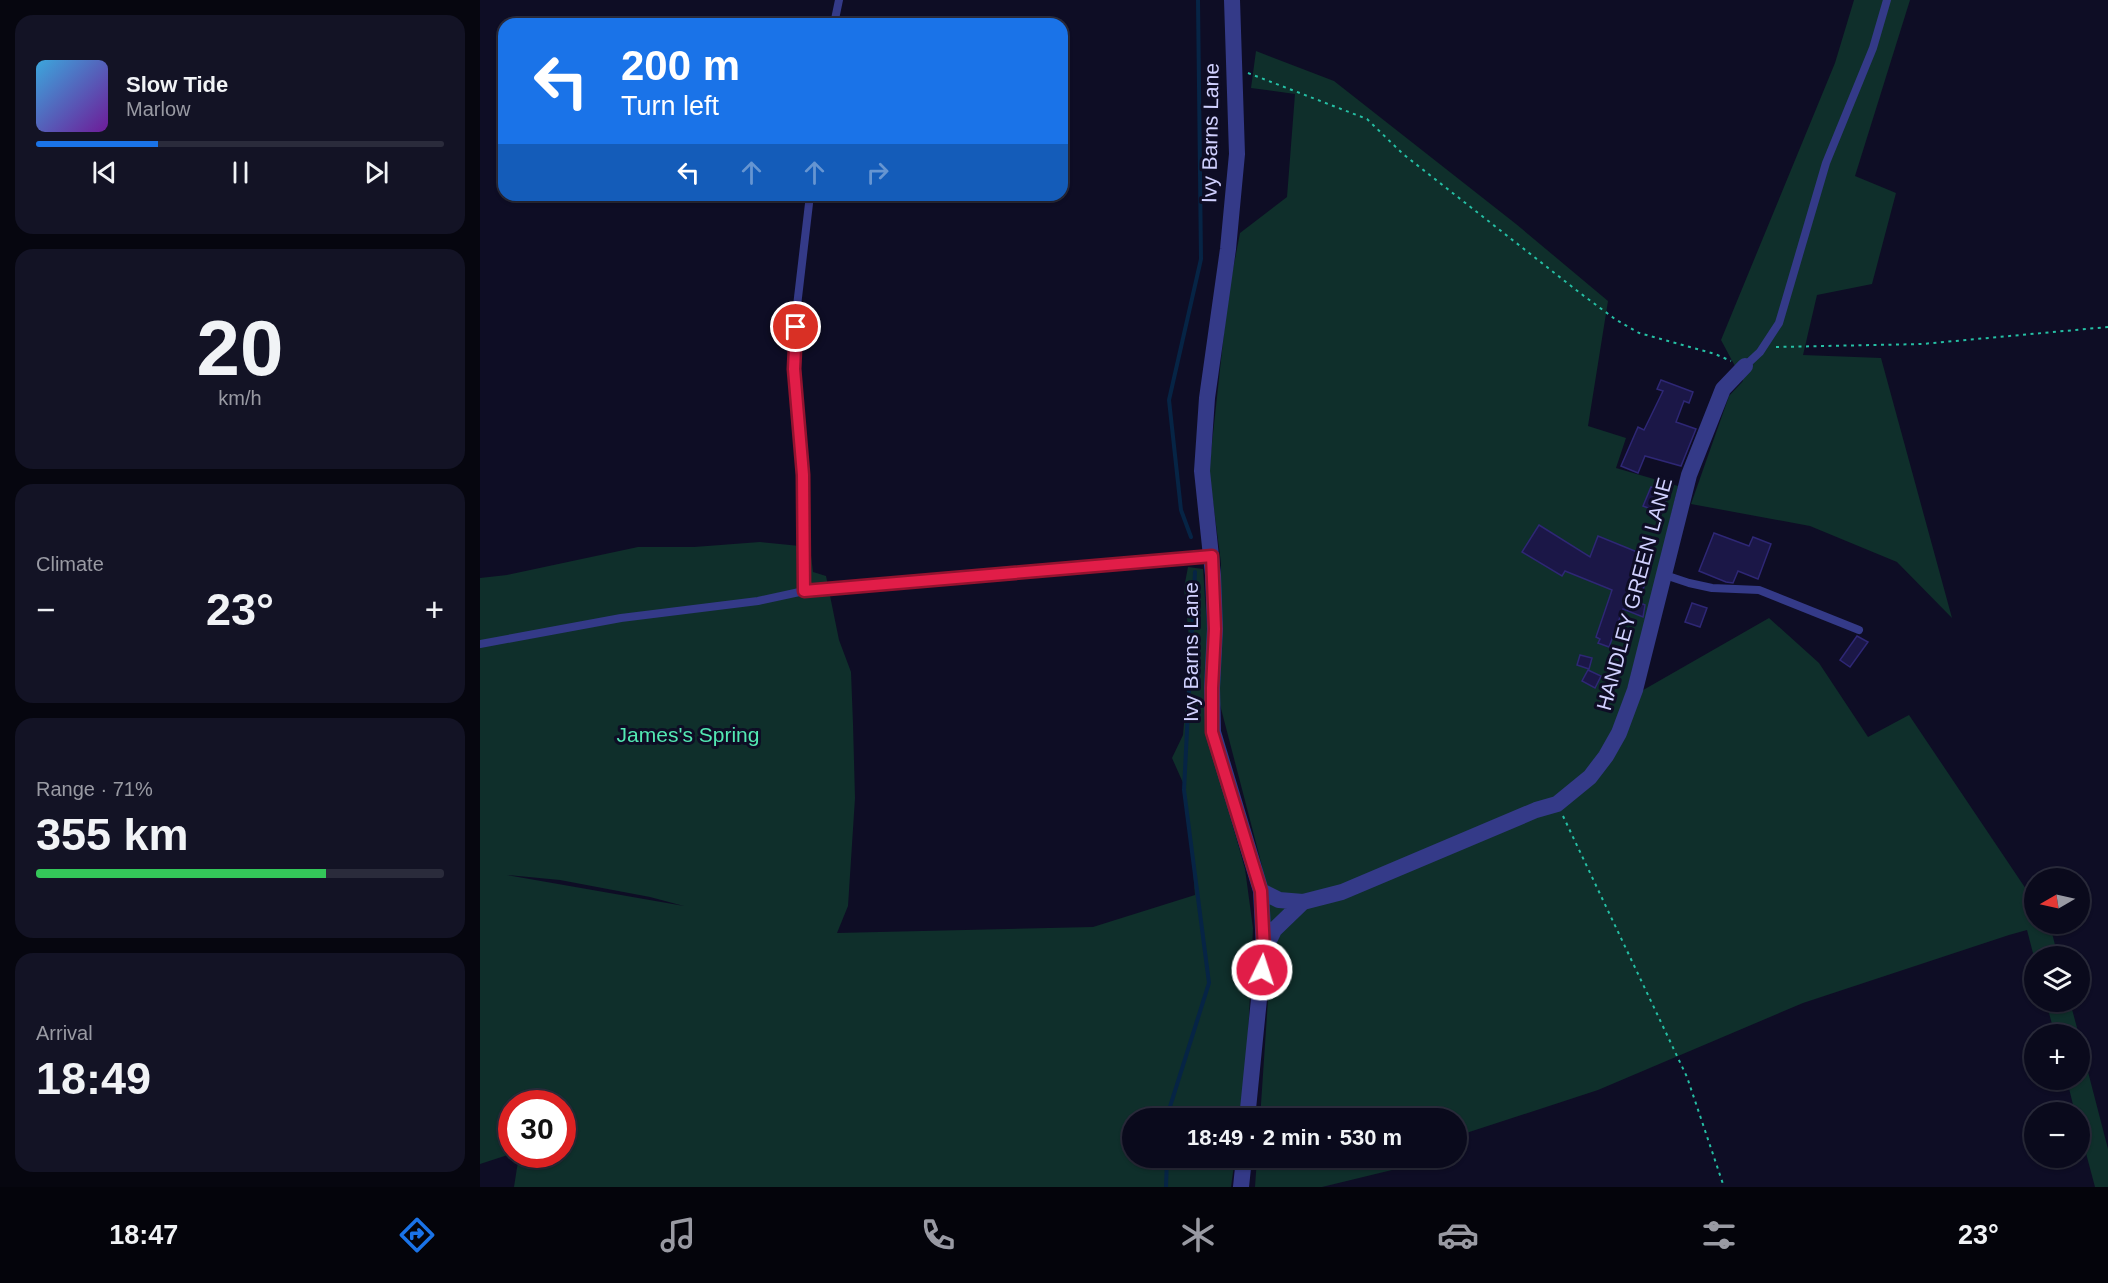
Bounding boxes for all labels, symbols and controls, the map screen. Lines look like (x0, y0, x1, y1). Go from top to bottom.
icon: left (522, 42, 600, 120)
text: 200 m (621, 42, 740, 89)
street label: Ivy Barns Lane (1197, 63, 1223, 203)
text: Slow Tide (126, 72, 228, 97)
text: Turn left (621, 91, 719, 121)
text: Marlow (126, 98, 190, 120)
icon: previous (88, 156, 121, 189)
icon: pause (224, 156, 257, 189)
icon: next (360, 156, 393, 189)
icon: left (672, 156, 705, 189)
icon: ahead (735, 156, 768, 189)
icon: ahead (798, 156, 831, 189)
icon: right (861, 156, 894, 189)
pin (770, 301, 821, 352)
text: 20 (197, 304, 283, 392)
icon: arrive (779, 310, 812, 343)
text: km/h (218, 387, 262, 409)
street label: HANDLEY GREEN LANE (1592, 475, 1676, 713)
text: Climate (36, 553, 104, 575)
street label: Ivy Barns Lane (1179, 582, 1202, 722)
text: 23° (206, 584, 274, 635)
text: − (36, 591, 55, 628)
text: + (425, 591, 444, 628)
park label: James's Spring (617, 723, 759, 746)
text: Range · 71% (36, 778, 153, 800)
text: 355 km (36, 809, 189, 860)
north arrow (2024, 868, 2090, 934)
map controls (2024, 868, 2090, 1168)
position arrow (1230, 938, 1294, 1002)
button: layers (2024, 946, 2090, 1012)
text: Arrival (36, 1022, 93, 1044)
button: + (2024, 1024, 2090, 1090)
text: 18:49 (36, 1053, 151, 1104)
speed limit sign: 30 (498, 1090, 576, 1168)
button: − (2024, 1102, 2090, 1168)
text: 18:49 · 2 min · 530 m (1187, 1125, 1402, 1150)
icon: directions (396, 1214, 438, 1256)
icon: music (657, 1214, 699, 1256)
icon: phone (917, 1214, 959, 1256)
icon: climate (1177, 1214, 1219, 1256)
icon: car (1437, 1214, 1479, 1256)
icon: filters (1698, 1214, 1740, 1256)
text: 18:47 (109, 1220, 178, 1250)
text: 23° (1958, 1220, 1999, 1250)

